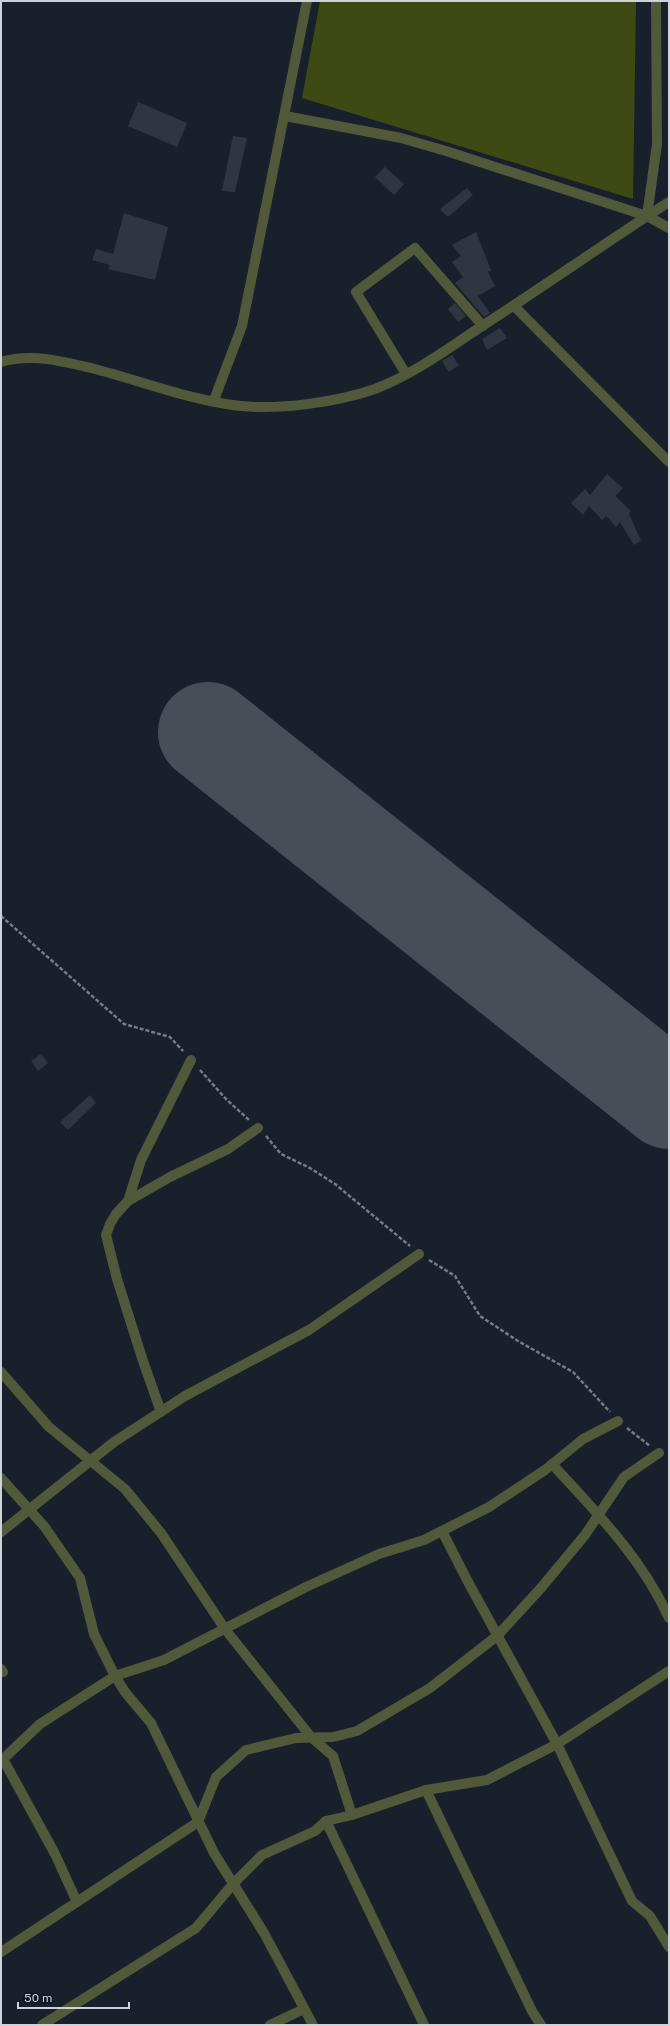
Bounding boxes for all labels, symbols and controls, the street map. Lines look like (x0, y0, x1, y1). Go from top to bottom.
scale bar (18, 1984, 129, 2010)
text: 50 m (24, 1991, 52, 2005)

